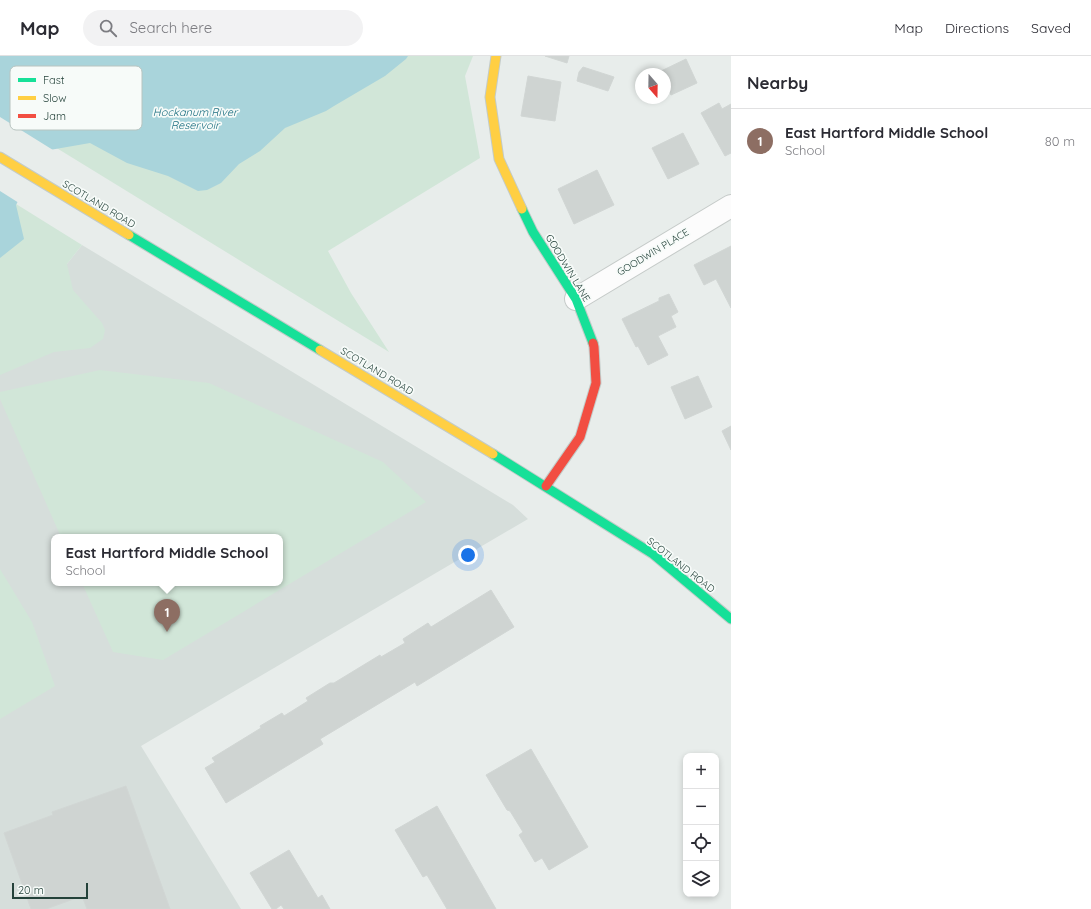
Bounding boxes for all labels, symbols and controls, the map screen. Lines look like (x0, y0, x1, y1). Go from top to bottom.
search box (83, 10, 363, 46)
text: Map (20, 16, 59, 40)
icon: search (97, 17, 119, 39)
text: Search here (129, 18, 212, 37)
text: Map (894, 19, 923, 37)
text: Directions (945, 19, 1009, 37)
text: Saved (1031, 19, 1071, 37)
legend (10, 66, 142, 130)
north arrow (635, 68, 671, 104)
text: Nearby (747, 72, 808, 93)
text: Fast (43, 73, 65, 87)
text: Slow (43, 91, 67, 105)
water label: Hockanum River Reservoir (153, 105, 239, 132)
text: Jam (43, 109, 66, 123)
text: East Hartford Middle School (785, 123, 988, 142)
text: 1 (757, 133, 763, 149)
text: 80 m (1045, 133, 1075, 149)
text: School (785, 142, 825, 158)
street label: SCOTLAND ROAD (60, 177, 138, 231)
street label: GOODWIN PLACE (615, 225, 692, 279)
street label: GOODWIN LANE (543, 232, 593, 304)
street label: SCOTLAND ROAD (338, 344, 416, 398)
popup (51, 534, 283, 586)
street label: SCOTLAND ROAD (644, 534, 718, 596)
text: East Hartford Middle School (65, 543, 269, 562)
your location (458, 545, 478, 565)
text: School (65, 562, 106, 578)
pin: 1 (154, 599, 180, 632)
map controls (683, 753, 719, 897)
button: + (683, 753, 719, 789)
button: − (683, 789, 719, 825)
button: locate (683, 825, 719, 861)
button: layers (683, 861, 719, 897)
scale bar (12, 881, 88, 900)
text: 20 m (18, 883, 44, 897)

